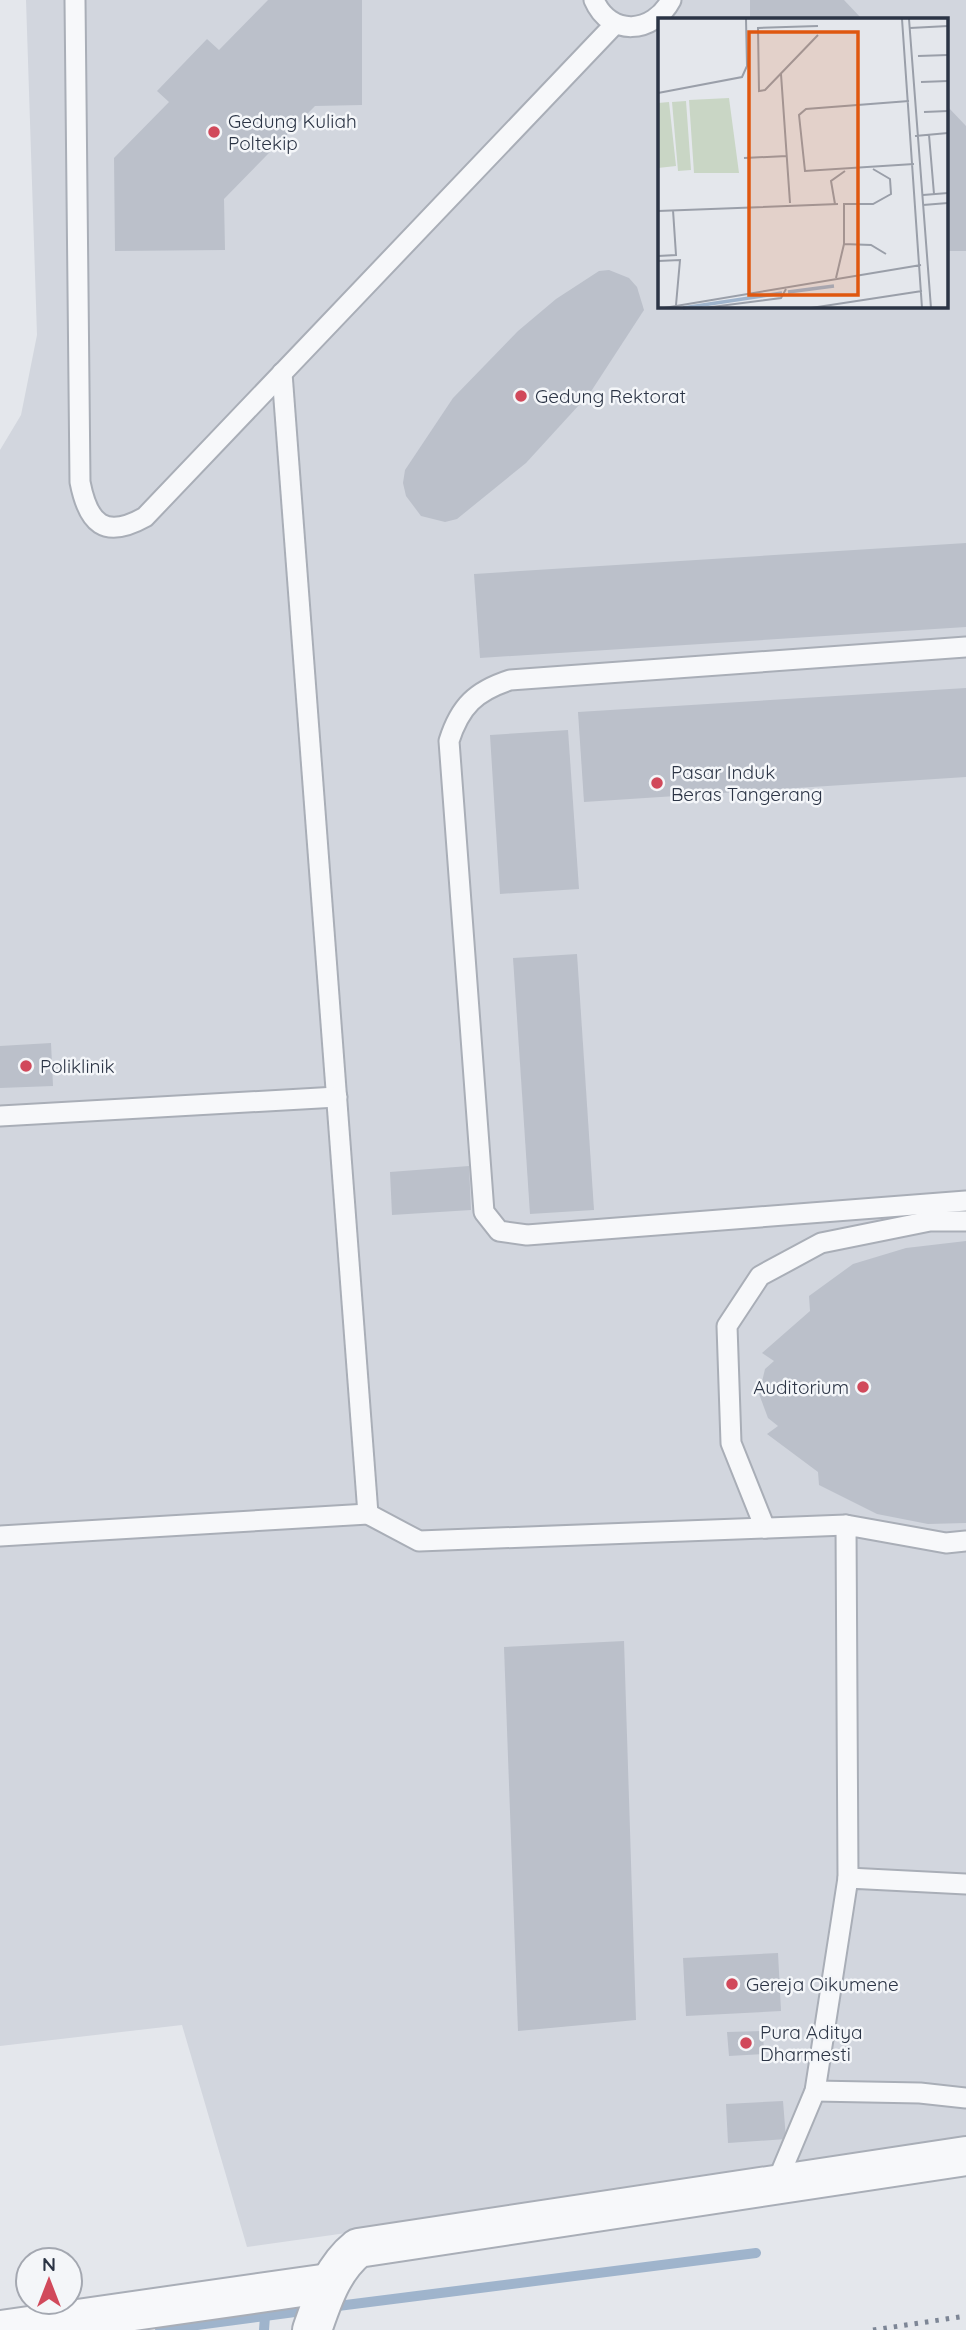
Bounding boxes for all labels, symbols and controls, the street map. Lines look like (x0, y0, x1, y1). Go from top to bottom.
inset map (658, 18, 948, 308)
place label: Gedung Kuliah Poltekip (228, 109, 357, 155)
marker: Gedung Kuliah Poltekip (206, 124, 222, 140)
place label: Gedung Rektorat (535, 384, 686, 408)
marker: Gedung Rektorat (513, 388, 529, 404)
place label: Pasar Induk Beras Tangerang (671, 760, 823, 806)
marker: Pasar Induk Beras Tangerang (649, 775, 665, 791)
place label: Poliklinik (40, 1054, 115, 1078)
marker: Poliklinik (18, 1058, 34, 1074)
place label: Auditorium (753, 1375, 849, 1399)
marker: Auditorium (855, 1379, 871, 1395)
place label: Gereja Oikumene (746, 1972, 899, 1996)
marker: Gereja Oikumene (724, 1976, 740, 1992)
place label: Pura Aditya Dharmesti (760, 2020, 862, 2066)
marker: Pura Aditya Dharmesti (738, 2035, 754, 2051)
north arrow (14, 2246, 84, 2316)
text: N (42, 2252, 56, 2276)

